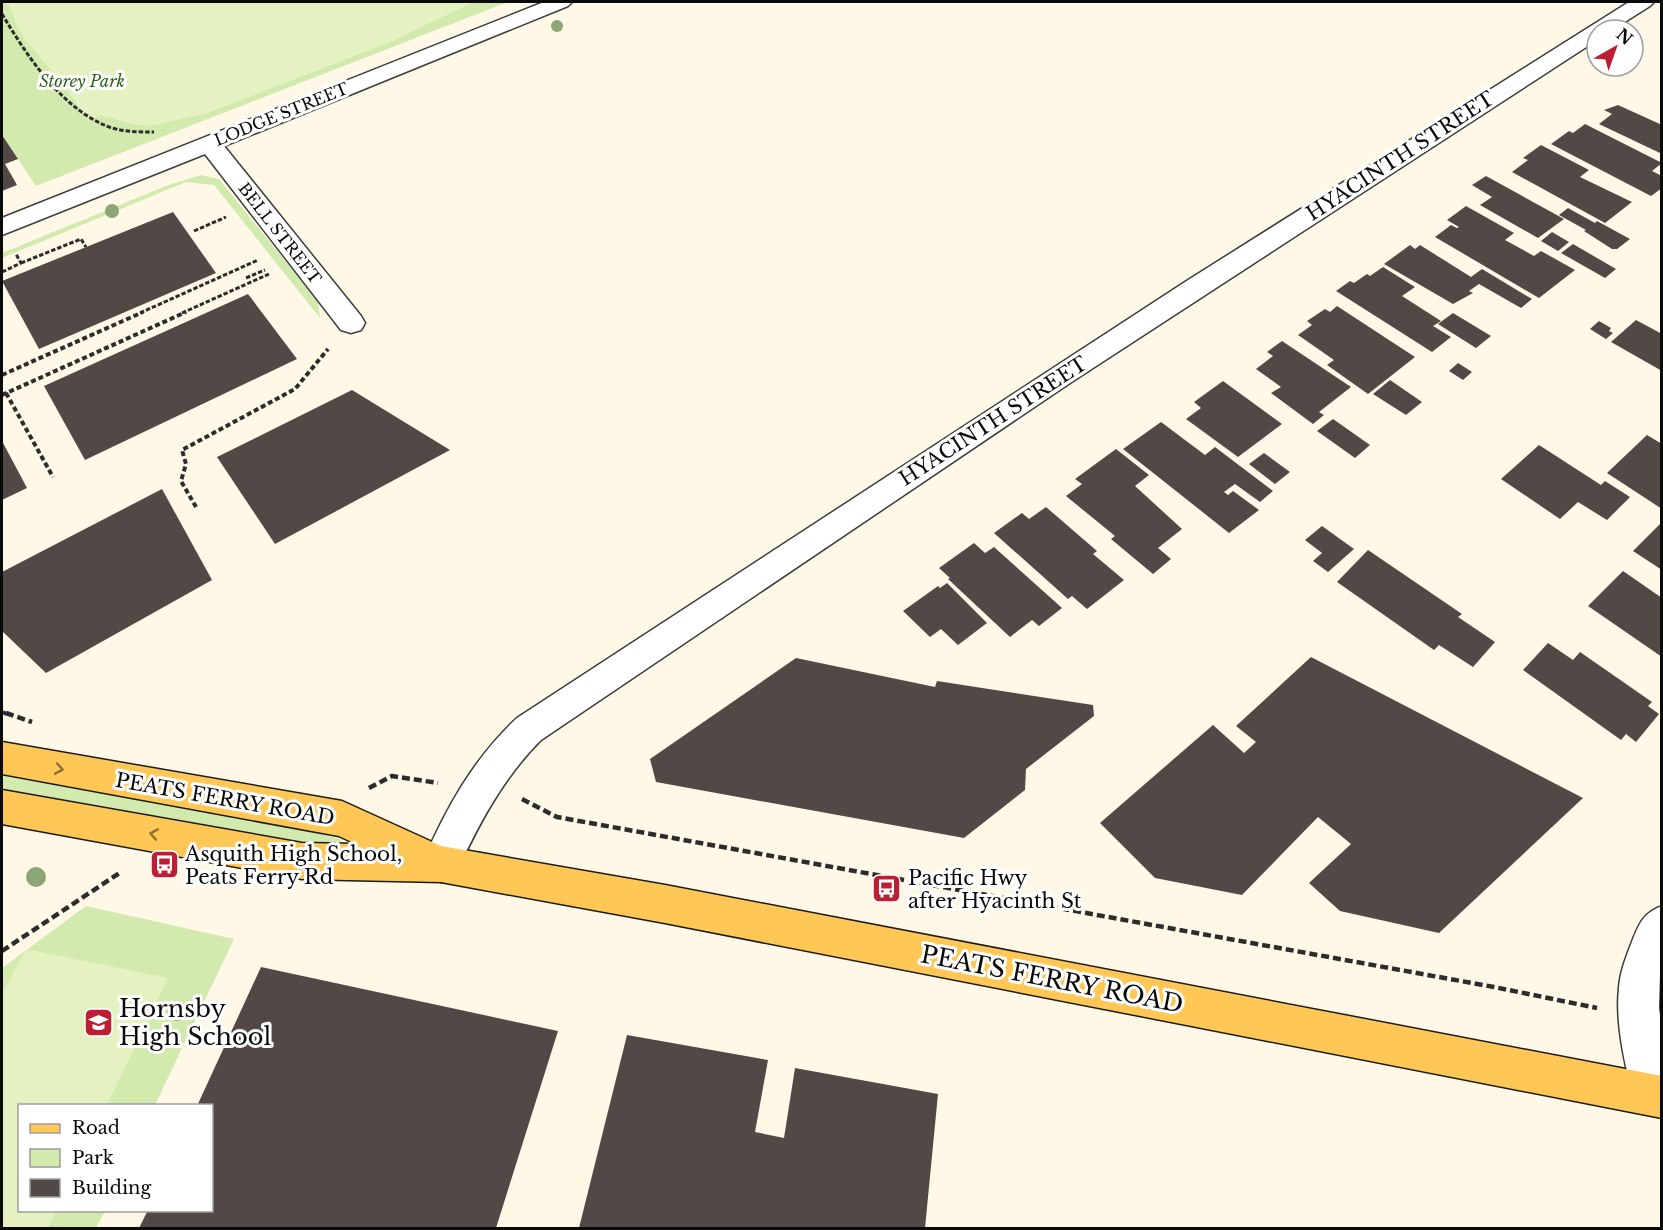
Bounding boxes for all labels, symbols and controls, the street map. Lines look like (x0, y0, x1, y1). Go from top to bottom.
north arrow (1585, 18, 1645, 78)
text: N (1612, 24, 1637, 49)
park label: Storey Park (39, 71, 125, 91)
street label: LODGE STREET (211, 78, 351, 150)
street label: HYACINTH STREET (1302, 86, 1498, 226)
street label: BELL STREET (234, 178, 326, 288)
street label: HYACINTH STREET (895, 351, 1091, 491)
one-way arrow (54, 762, 64, 774)
street label: PEATS FERRY ROAD (114, 768, 336, 830)
one-way arrow (150, 828, 160, 841)
place label: Asquith High School, Peats Ferry Rd (184, 842, 402, 889)
bus stop icon: Asquith High School, Peats Ferry Rd (148, 849, 180, 881)
place label: Pacific Hwy after Hyacinth St (908, 866, 1082, 913)
bus stop icon: Pacific Hwy after Hyacinth St (871, 873, 903, 905)
street label: PEATS FERRY ROAD (918, 939, 1186, 1019)
place label: Hornsby High School (119, 994, 271, 1051)
school or university icon: Hornsby High School (82, 1006, 114, 1038)
legend (18, 1104, 213, 1212)
text: Road (72, 1117, 120, 1139)
text: Park (72, 1147, 114, 1169)
text: Building (72, 1177, 151, 1199)

